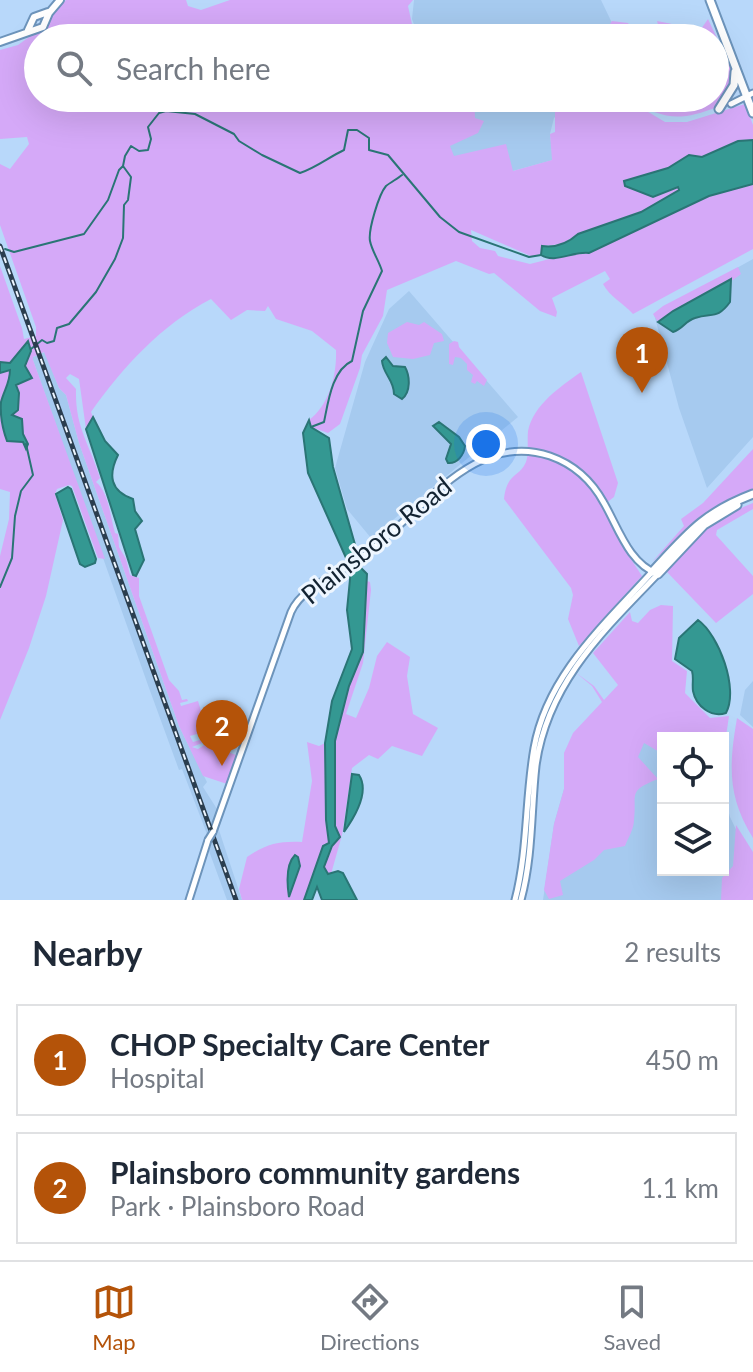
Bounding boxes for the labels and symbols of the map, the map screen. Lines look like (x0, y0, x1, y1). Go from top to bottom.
pin: 1 (616, 327, 668, 393)
your location (466, 424, 506, 464)
street label: Plainsboro Road (294, 470, 458, 610)
pin: 2 (196, 700, 248, 766)

